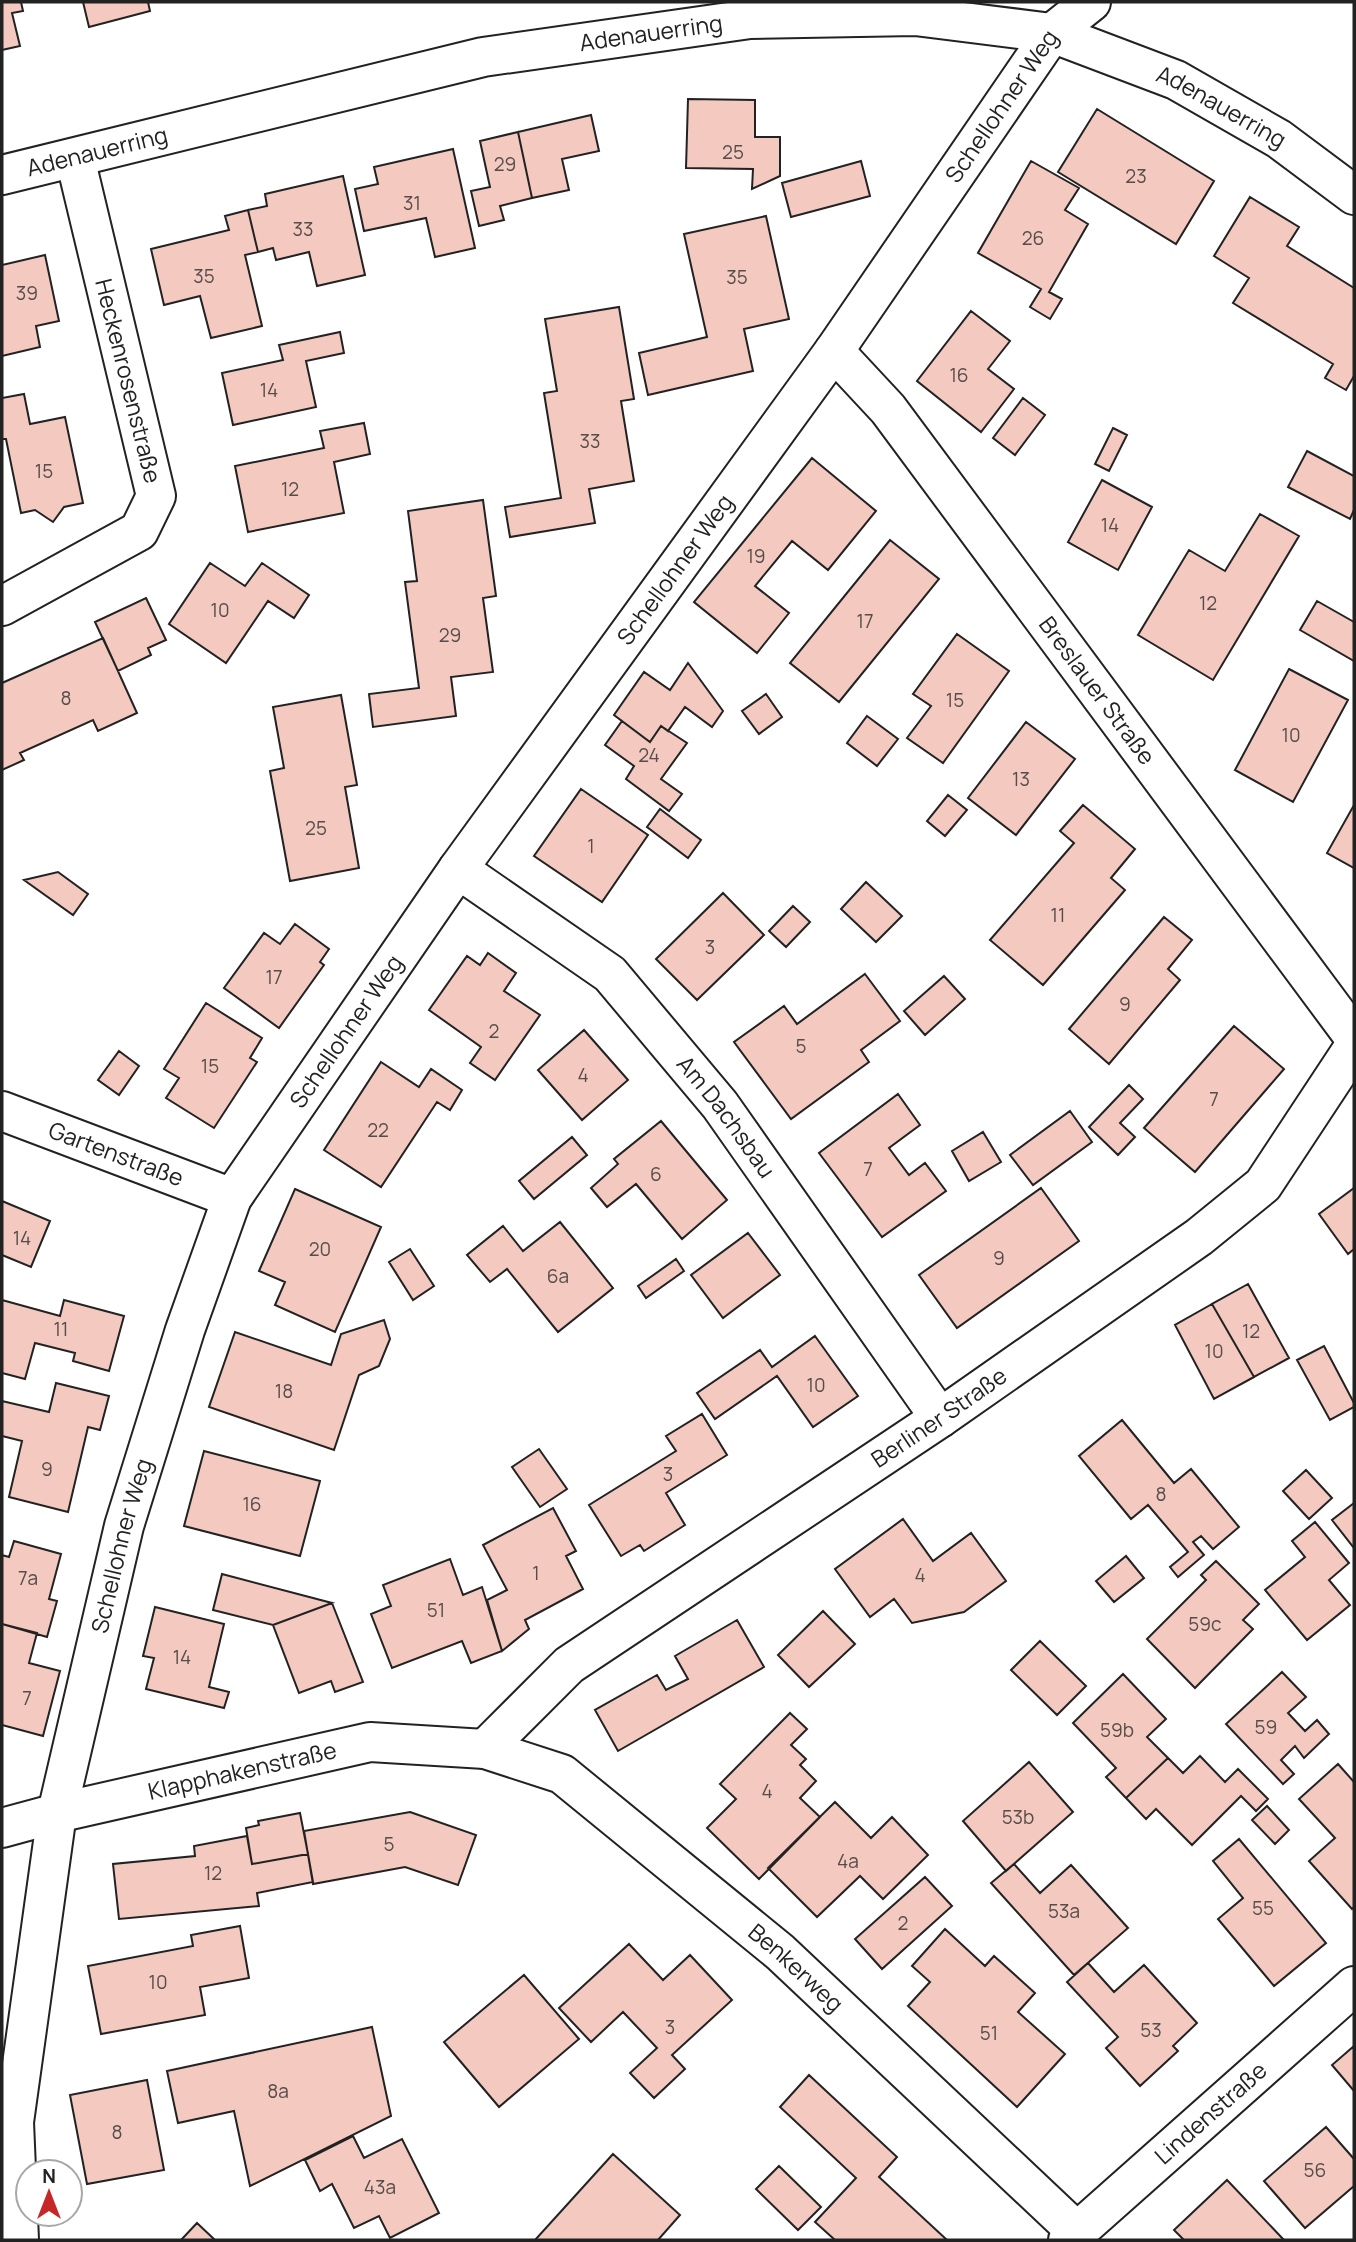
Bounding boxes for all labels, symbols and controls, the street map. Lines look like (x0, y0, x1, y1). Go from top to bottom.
street label: Adenauerring (577, 6, 725, 58)
street label: Schellohner Weg (937, 23, 1065, 189)
street label: Adenauerring (1152, 57, 1292, 155)
street label: Adenauerring (23, 118, 171, 183)
house number: 25 (722, 139, 744, 165)
house number: 29 (494, 151, 516, 177)
house number: 23 (1125, 163, 1147, 189)
house number: 31 (403, 190, 421, 216)
house number: 33 (292, 216, 314, 242)
house number: 26 (1022, 225, 1044, 251)
house number: 35 (193, 263, 215, 289)
house number: 35 (726, 264, 748, 290)
street label: Heckenrosenstraße (88, 275, 170, 486)
house number: 39 (16, 280, 38, 306)
house number: 16 (949, 362, 969, 388)
house number: 14 (260, 377, 278, 403)
house number: 33 (579, 428, 601, 454)
house number: 15 (35, 458, 53, 484)
house number: 12 (281, 476, 299, 502)
street label: Schellohner Weg (609, 487, 740, 651)
house number: 14 (1101, 512, 1119, 538)
house number: 19 (746, 543, 766, 569)
house number: 12 (1199, 590, 1217, 616)
house number: 10 (210, 597, 230, 623)
house number: 17 (857, 608, 873, 634)
street label: Breslauer Straße (1032, 609, 1163, 771)
house number: 29 (439, 622, 461, 648)
house number: 8 (60, 685, 72, 711)
house number: 15 (946, 687, 964, 713)
house number: 10 (1281, 722, 1301, 748)
house number: 24 (638, 742, 660, 768)
house number: 13 (1012, 766, 1030, 792)
house number: 25 (305, 815, 327, 841)
house number: 1 (587, 833, 595, 859)
house number: 11 (1051, 902, 1065, 928)
house number: 3 (705, 934, 715, 960)
street label: Schellohner Weg (282, 948, 409, 1114)
house number: 17 (266, 964, 282, 990)
house number: 9 (1119, 991, 1131, 1017)
house number: 2 (489, 1018, 499, 1044)
house number: 5 (796, 1033, 807, 1059)
street label: Am Dachsbau (670, 1048, 783, 1184)
house number: 15 (201, 1053, 219, 1079)
house number: 4 (577, 1062, 589, 1088)
house number: 7 (1209, 1086, 1219, 1112)
street label: Gartenstraße (44, 1113, 189, 1193)
house number: 22 (367, 1117, 389, 1143)
house number: 7 (863, 1156, 873, 1182)
house number: 6 (650, 1161, 662, 1187)
house number: 14 (13, 1225, 31, 1251)
house number: 20 (309, 1236, 331, 1262)
house number: 9 (993, 1245, 1005, 1271)
house number: 6a (547, 1263, 569, 1289)
house number: 11 (54, 1316, 68, 1342)
house number: 12 (1242, 1318, 1260, 1344)
house number: 10 (1204, 1338, 1224, 1364)
street label: Berliner Straße (864, 1359, 1013, 1474)
house number: 10 (806, 1372, 826, 1398)
house number: 18 (275, 1378, 293, 1404)
street label: Schellohner Weg (83, 1454, 159, 1636)
house number: 9 (41, 1456, 53, 1482)
house number: 3 (663, 1461, 673, 1487)
house number: 8 (1155, 1481, 1167, 1507)
house number: 16 (242, 1491, 262, 1517)
house number: 1 (532, 1560, 540, 1586)
house number: 4 (914, 1562, 926, 1588)
house number: 7a (18, 1565, 38, 1591)
house number: 51 (427, 1597, 445, 1623)
house number: 59c (1188, 1611, 1222, 1637)
house number: 14 (173, 1644, 191, 1670)
house number: 7 (22, 1685, 32, 1711)
house number: 59 (1255, 1714, 1277, 1740)
house number: 59b (1100, 1717, 1134, 1743)
street label: Klapphakenstraße (145, 1733, 340, 1807)
house number: 4 (761, 1778, 773, 1804)
house number: 53b (1002, 1804, 1034, 1830)
house number: 5 (384, 1831, 395, 1857)
house number: 4a (837, 1848, 859, 1874)
house number: 12 (204, 1860, 222, 1886)
house number: 55 (1252, 1895, 1274, 1921)
house number: 53a (1048, 1898, 1080, 1924)
house number: 2 (898, 1910, 908, 1936)
street label: Benkerweg (742, 1916, 851, 2019)
house number: 10 (148, 1969, 168, 1995)
house number: 3 (665, 2014, 675, 2040)
house number: 53 (1140, 2017, 1162, 2043)
house number: 51 (980, 2020, 998, 2046)
street label: Lindenstraße (1147, 2054, 1273, 2171)
house number: 8a (267, 2078, 289, 2104)
house number: 8 (111, 2119, 123, 2145)
house number: 56 (1304, 2157, 1326, 2183)
north arrow (14, 2158, 84, 2228)
text: N (42, 2163, 56, 2189)
house number: 43a (364, 2174, 396, 2200)

